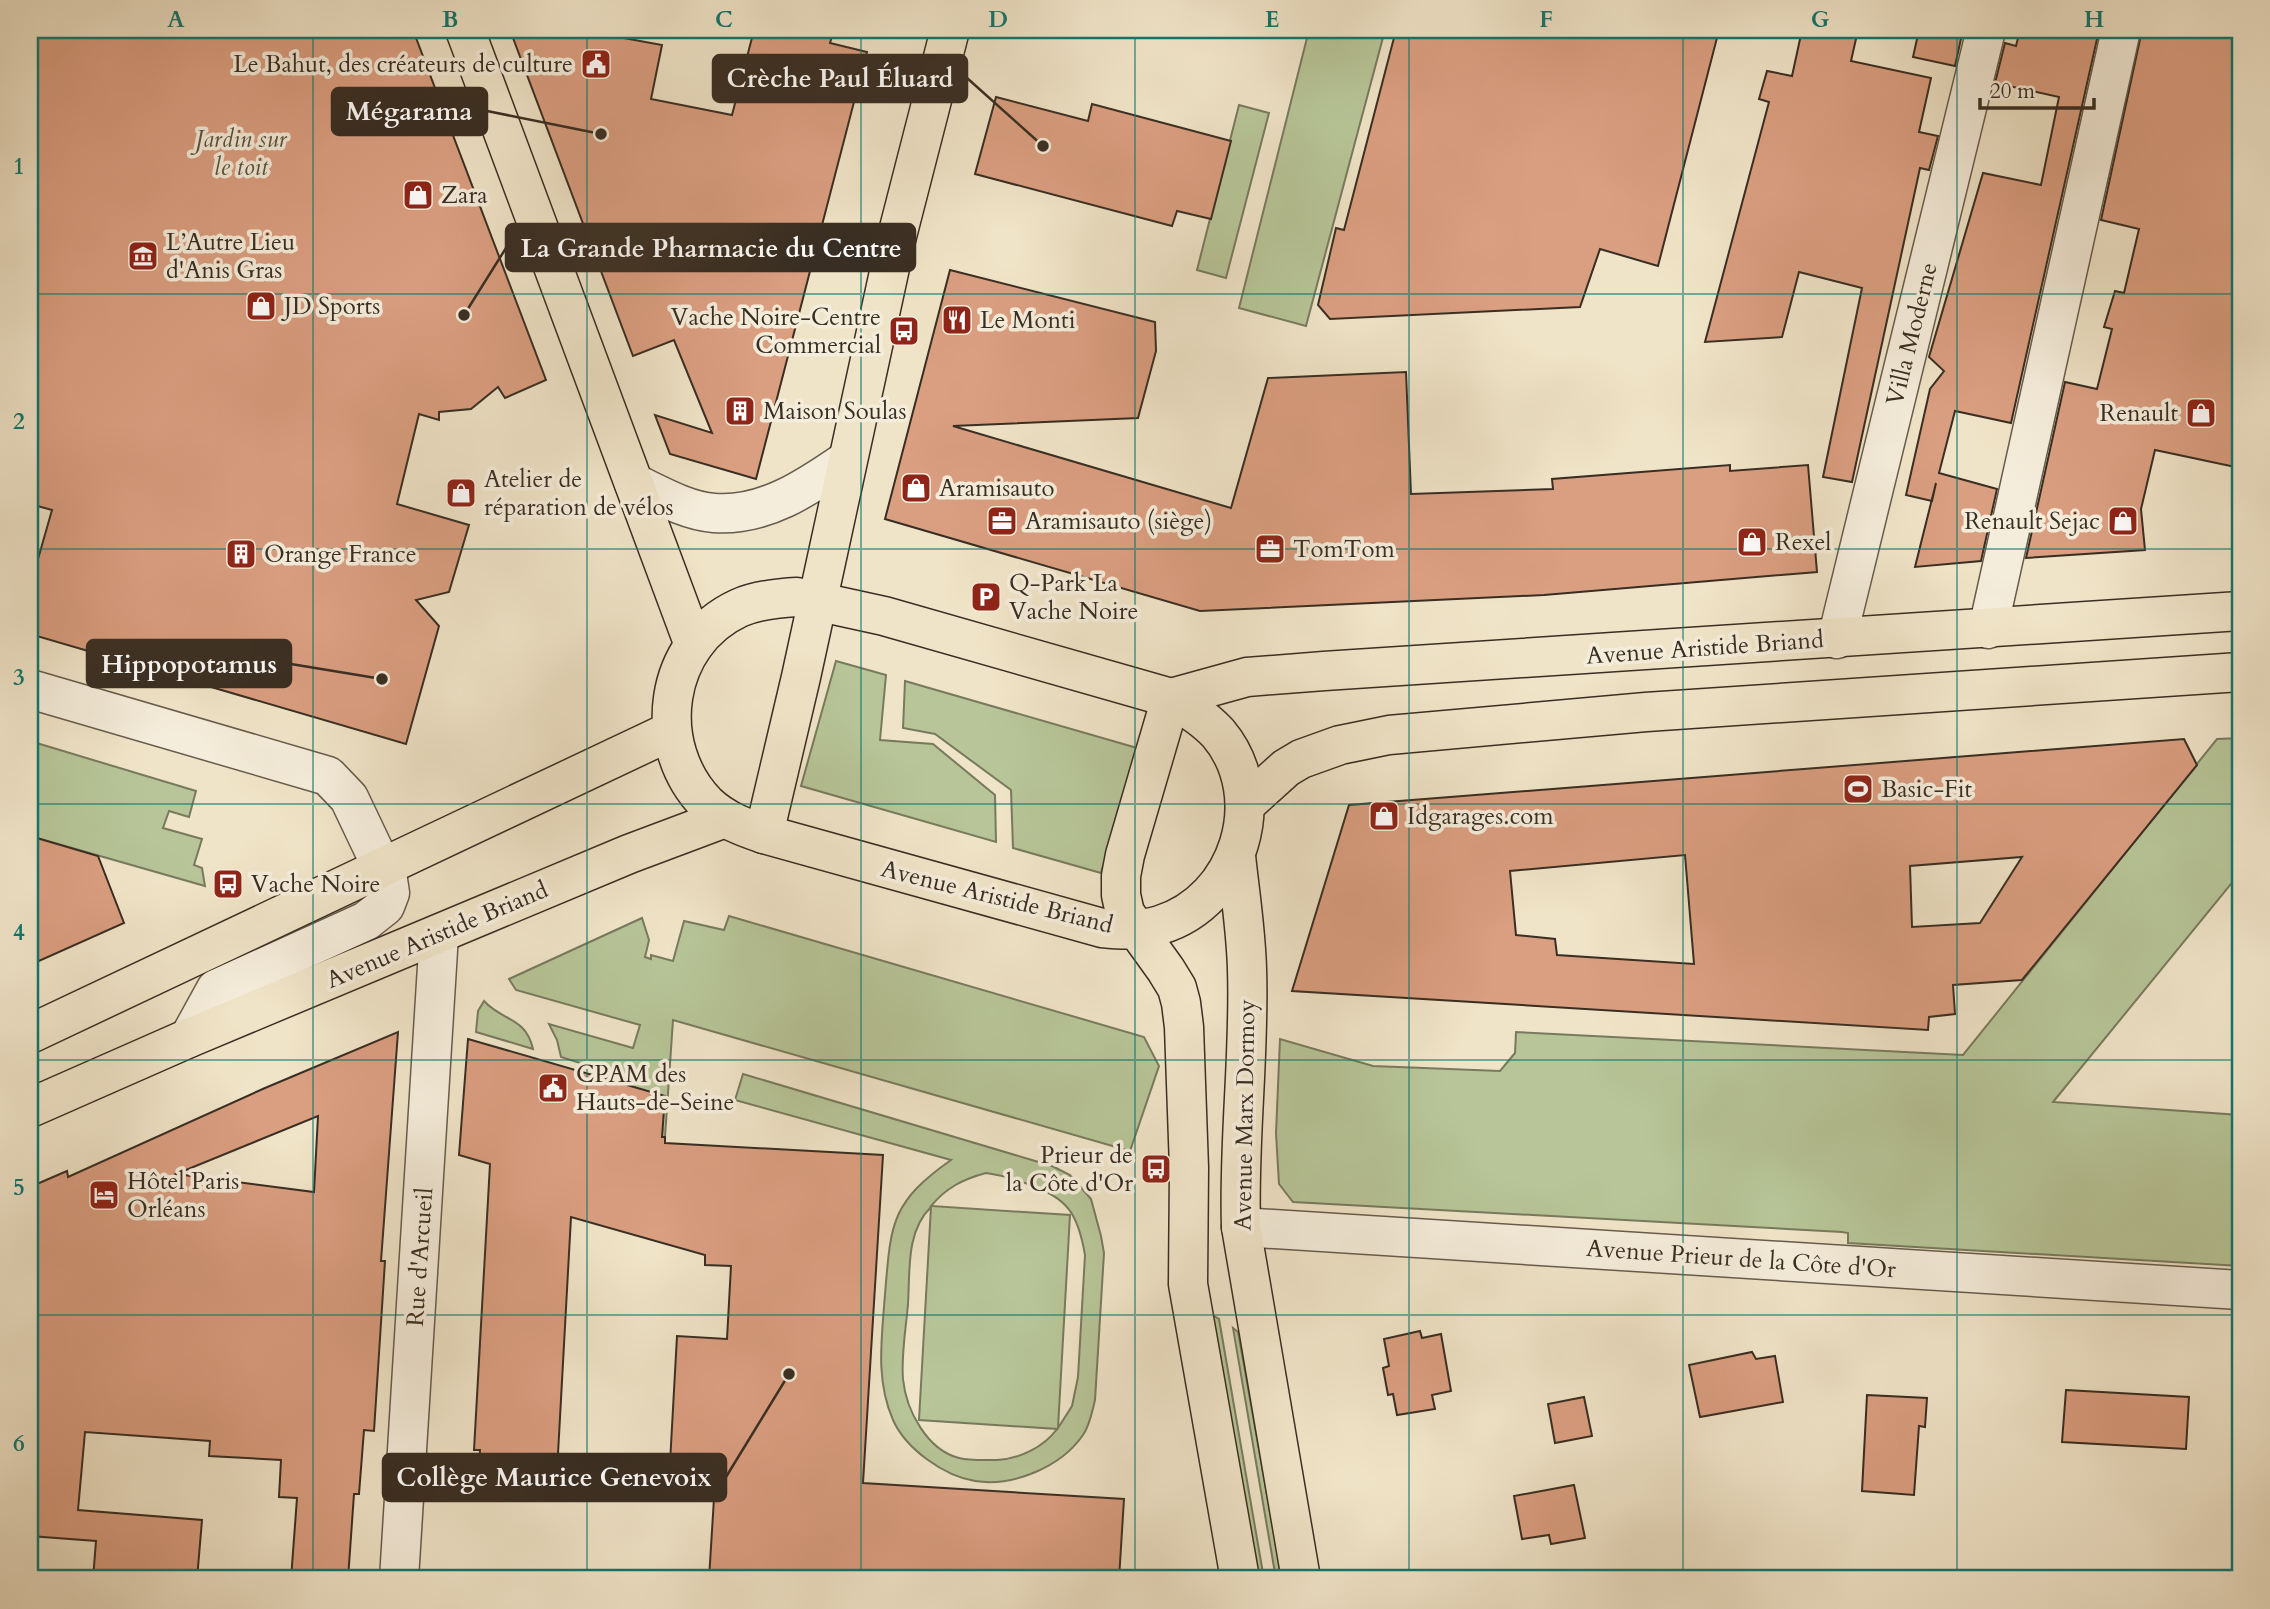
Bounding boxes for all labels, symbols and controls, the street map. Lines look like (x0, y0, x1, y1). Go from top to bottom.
text: A (167, 4, 185, 35)
text: B (442, 4, 458, 35)
text: C (715, 4, 733, 35)
text: D (988, 4, 1008, 35)
text: E (1265, 4, 1279, 35)
text: F (1539, 4, 1553, 35)
text: G (1811, 4, 1830, 35)
text: H (2084, 4, 2104, 35)
public building icon: Le Bahut, des créateurs de culture (579, 47, 613, 81)
place label: Le Bahut, des créateurs de culture (233, 48, 573, 81)
callout: Crèche Paul Éluard (713, 55, 967, 102)
text: Crèche Paul Éluard (727, 61, 954, 96)
scale bar (1980, 66, 2093, 110)
text: 20 m (1990, 77, 2035, 106)
callout: Mégarama (332, 88, 487, 135)
text: Mégarama (346, 94, 472, 129)
park label: Jardin sur le toit (190, 123, 288, 184)
text: 1 (13, 151, 25, 182)
shop icon: Zara (401, 178, 435, 212)
place label: Zara (441, 179, 488, 212)
callout: La Grande Pharmacie du Centre (506, 224, 915, 271)
place label: L’Autre Lieu d'Anis Gras (166, 226, 295, 287)
text: La Grande Pharmacie du Centre (520, 231, 902, 266)
museum icon: L’Autre Lieu d'Anis Gras (126, 239, 160, 273)
street label: Villa Moderne (1878, 259, 1946, 409)
shop icon: JD Sports (244, 289, 278, 323)
place label: JD Sports (281, 290, 380, 323)
place label: Vache Noire-Centre Commercial (671, 301, 881, 362)
restaurant icon: Le Monti (940, 303, 974, 337)
place label: Le Monti (980, 304, 1076, 337)
bus stop icon: Vache Noire-Centre Commercial (887, 314, 921, 348)
building icon: Maison Soulas (723, 394, 757, 428)
place label: Maison Soulas (763, 395, 906, 428)
shop icon: Renault (2184, 396, 2218, 430)
place label: Renault (2100, 397, 2178, 430)
text: 2 (13, 406, 25, 437)
place label: Atelier de réparation de vélos (484, 463, 674, 524)
shop icon: Aramisauto (899, 471, 933, 505)
place label: Aramisauto (939, 472, 1054, 505)
shop icon: Atelier de réparation de vélos (444, 476, 478, 510)
office icon: Aramisauto (siège) (985, 504, 1019, 538)
shop icon: Renault Sejac (2106, 504, 2140, 538)
place label: Aramisauto (siège) (1025, 505, 1212, 538)
place label: Renault Sejac (1964, 505, 2100, 538)
shop icon: Rexel (1735, 525, 1769, 559)
place label: Rexel (1775, 526, 1831, 559)
office icon: TomTom (1253, 532, 1287, 566)
place label: TomTom (1293, 533, 1395, 566)
building icon: Orange France (224, 537, 258, 571)
place label: Orange France (264, 538, 417, 571)
place label: Q-Park La Vache Noire (1009, 567, 1138, 628)
parking icon: Q-Park La Vache Noire (969, 580, 1003, 614)
street label: Avenue Aristide Briand (1585, 623, 1825, 673)
callout: Hippopotamus (87, 640, 291, 687)
text: Hippopotamus (101, 647, 277, 682)
text: 3 (13, 662, 25, 693)
sports icon: Basic-Fit (1841, 772, 1875, 806)
place label: Basic-Fit (1881, 773, 1973, 806)
shop icon: Idgarages.com (1367, 799, 1401, 833)
place label: Idgarages.com (1407, 800, 1554, 833)
street label: Avenue Aristide Briand (878, 852, 1117, 942)
bus stop icon: Vache Noire (211, 867, 245, 901)
place label: Vache Noire (251, 868, 380, 901)
street label: Avenue Aristide Briand (321, 873, 553, 997)
text: 4 (13, 917, 25, 948)
street label: Avenue Marx Dormoy (1226, 999, 1264, 1231)
place label: CPAM des Hauts-de-Seine (576, 1058, 735, 1119)
public building icon: CPAM des Hauts-de-Seine (536, 1071, 570, 1105)
place label: Prieur de la Côte d'Or (1006, 1139, 1133, 1200)
bus stop icon: Prieur de la Côte d'Or (1139, 1152, 1173, 1186)
place label: Hôtel Paris Orléans (127, 1165, 239, 1226)
text: 5 (13, 1172, 25, 1203)
hotel icon: Hôtel Paris Orléans (87, 1178, 121, 1212)
street label: Rue d'Arcueil (399, 1186, 441, 1328)
street label: Avenue Prieur de la Côte d'Or (1585, 1232, 1897, 1286)
text: 6 (13, 1428, 25, 1459)
callout: Collège Maurice Genevoix (383, 1454, 726, 1501)
text: Collège Maurice Genevoix (396, 1460, 712, 1495)

